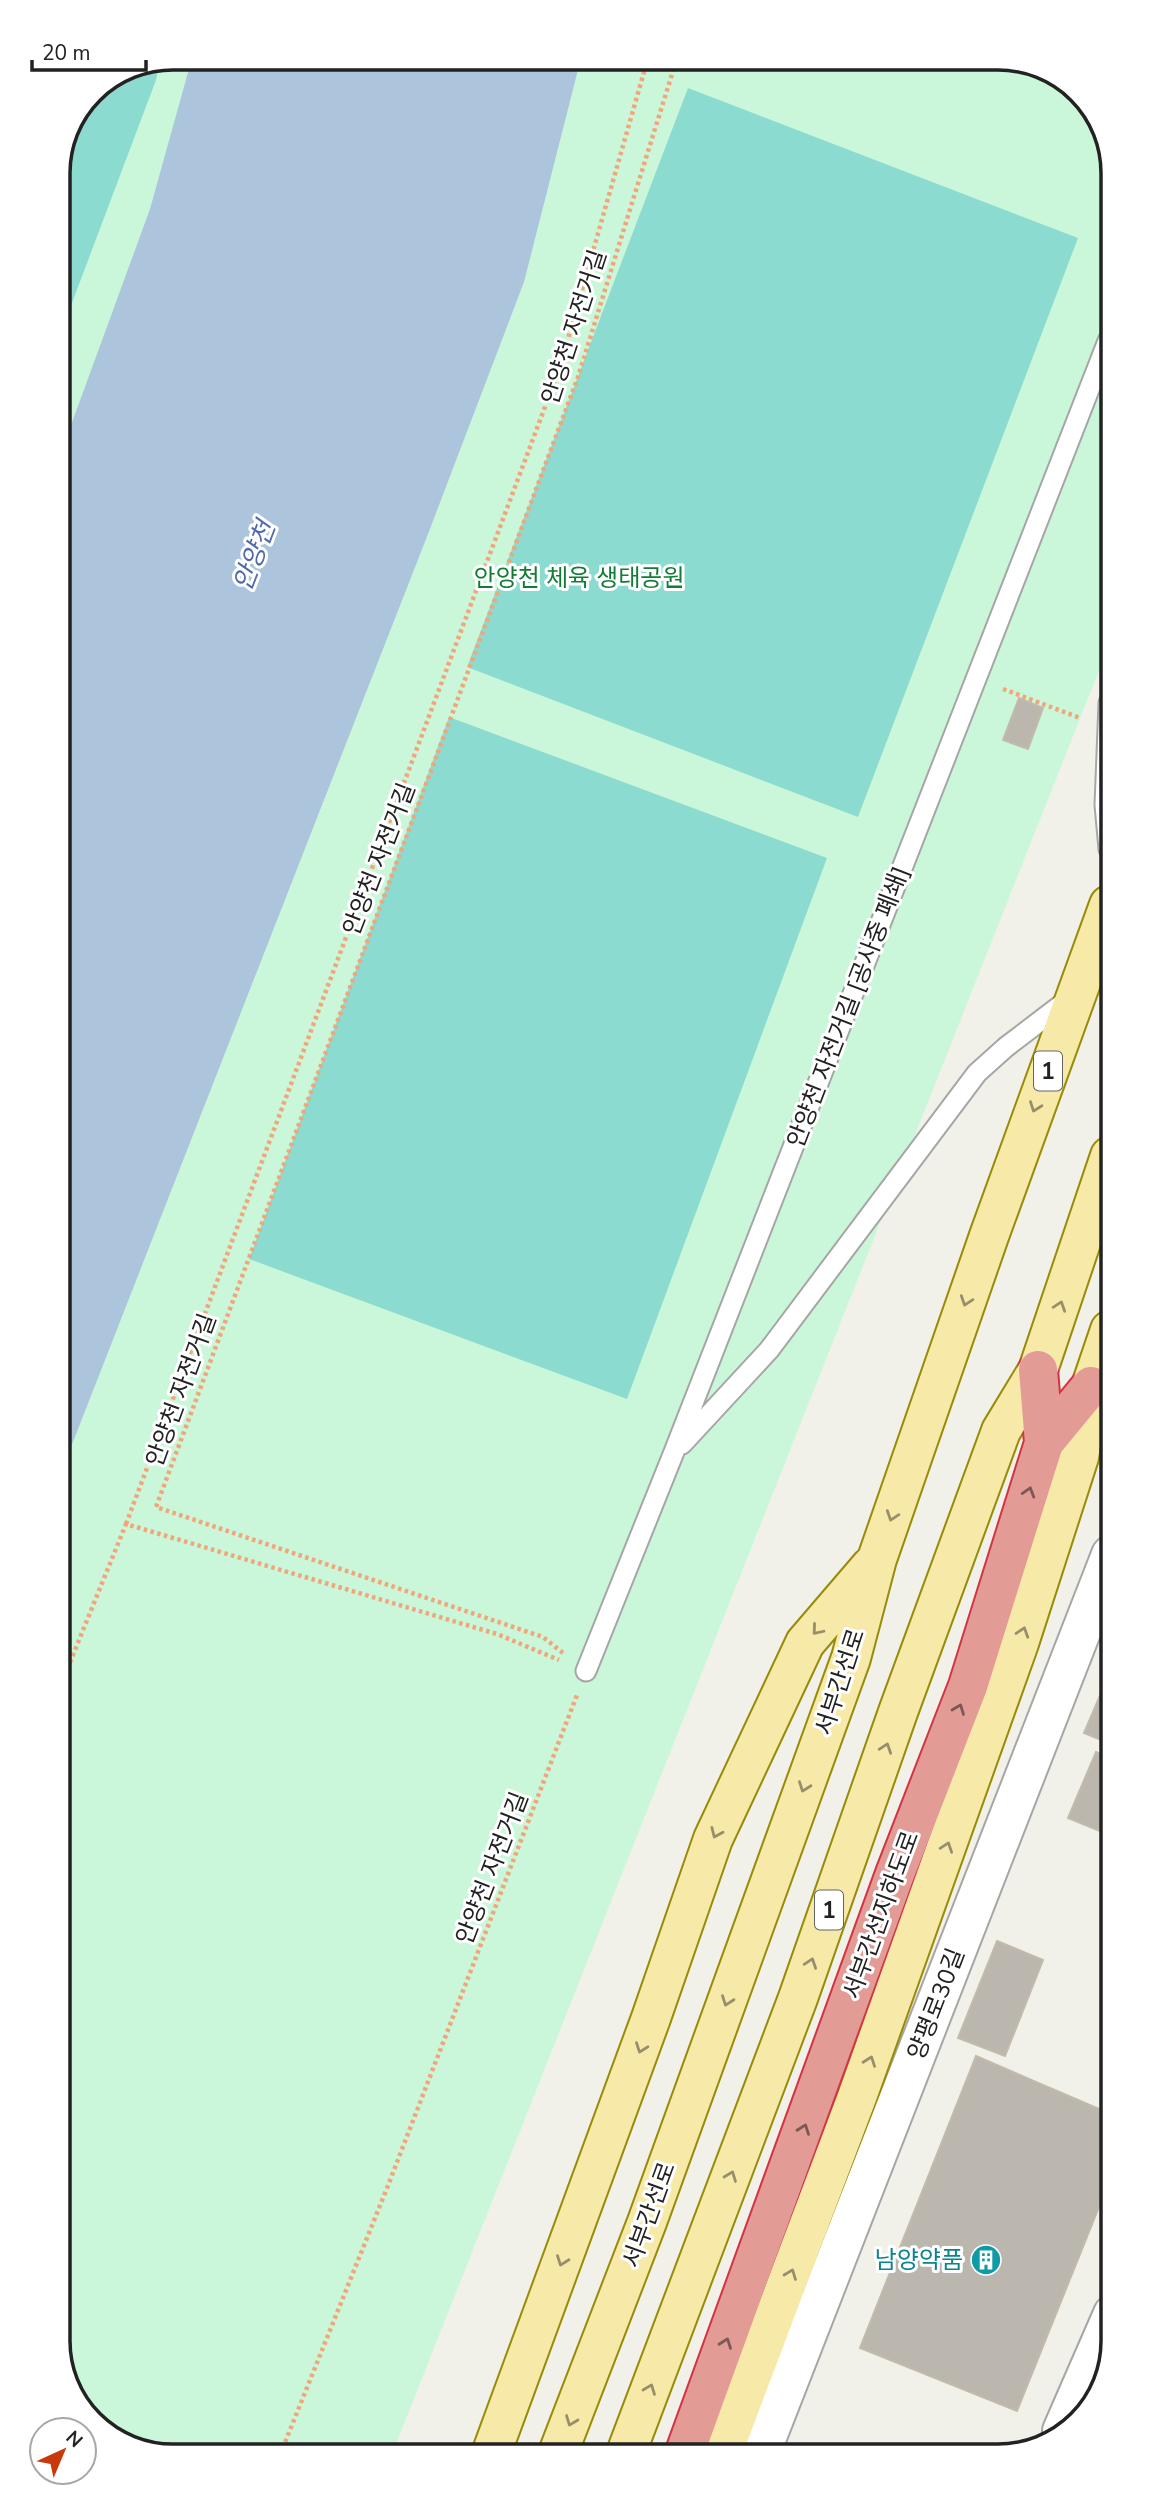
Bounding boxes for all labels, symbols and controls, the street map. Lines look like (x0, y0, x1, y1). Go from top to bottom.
scale bar (32, 28, 145, 72)
text: 20 m (42, 39, 91, 67)
street label: 안양천 자전거길 (534, 246, 614, 408)
water label: 안양천 (225, 514, 285, 596)
park label: 안양천 체육 생태공원 (473, 562, 685, 594)
street label: 안양천 자전거길 (335, 778, 423, 940)
street label: 안양천 자전거길 [공사중 폐쇄] (780, 862, 916, 1152)
road number: 1 (1034, 1052, 1062, 1090)
one-way arrow (1029, 1101, 1043, 1113)
one-way arrow (960, 1294, 974, 1307)
one-way arrow (1051, 1300, 1066, 1312)
street label: 안양천 자전거길 (138, 1309, 224, 1471)
one-way arrow (1020, 1486, 1035, 1498)
one-way arrow (886, 1509, 900, 1521)
one-way arrow (813, 1621, 825, 1634)
street label: 서부간선로 (808, 1625, 872, 1739)
one-way arrow (1015, 1626, 1029, 1639)
one-way arrow (951, 1703, 965, 1715)
one-way arrow (878, 1743, 892, 1755)
one-way arrow (798, 1781, 812, 1793)
street label: 안양천 자전거길 (448, 1787, 536, 1949)
one-way arrow (711, 1826, 725, 1838)
street label: 서부간선지하도로 (836, 1827, 926, 2003)
one-way arrow (939, 1841, 953, 1853)
road number: 1 (815, 1890, 843, 1929)
street label: 양평로30길 (900, 1944, 972, 2064)
one-way arrow (803, 1958, 817, 1970)
one-way arrow (721, 1995, 735, 2007)
one-way arrow (635, 2041, 649, 2053)
one-way arrow (862, 2055, 876, 2067)
one-way arrow (796, 2123, 810, 2135)
street label: 서부간선로 (615, 2158, 683, 2272)
one-way arrow (723, 2171, 737, 2183)
building icon: 남양약품 (969, 2243, 1003, 2277)
place label: 남양약품 (875, 2244, 963, 2276)
one-way arrow (556, 2255, 570, 2267)
one-way arrow (782, 2268, 796, 2280)
one-way arrow (718, 2337, 732, 2349)
one-way arrow (642, 2384, 656, 2396)
one-way arrow (565, 2414, 579, 2426)
north arrow (28, 2416, 98, 2486)
text: N (60, 2425, 88, 2454)

